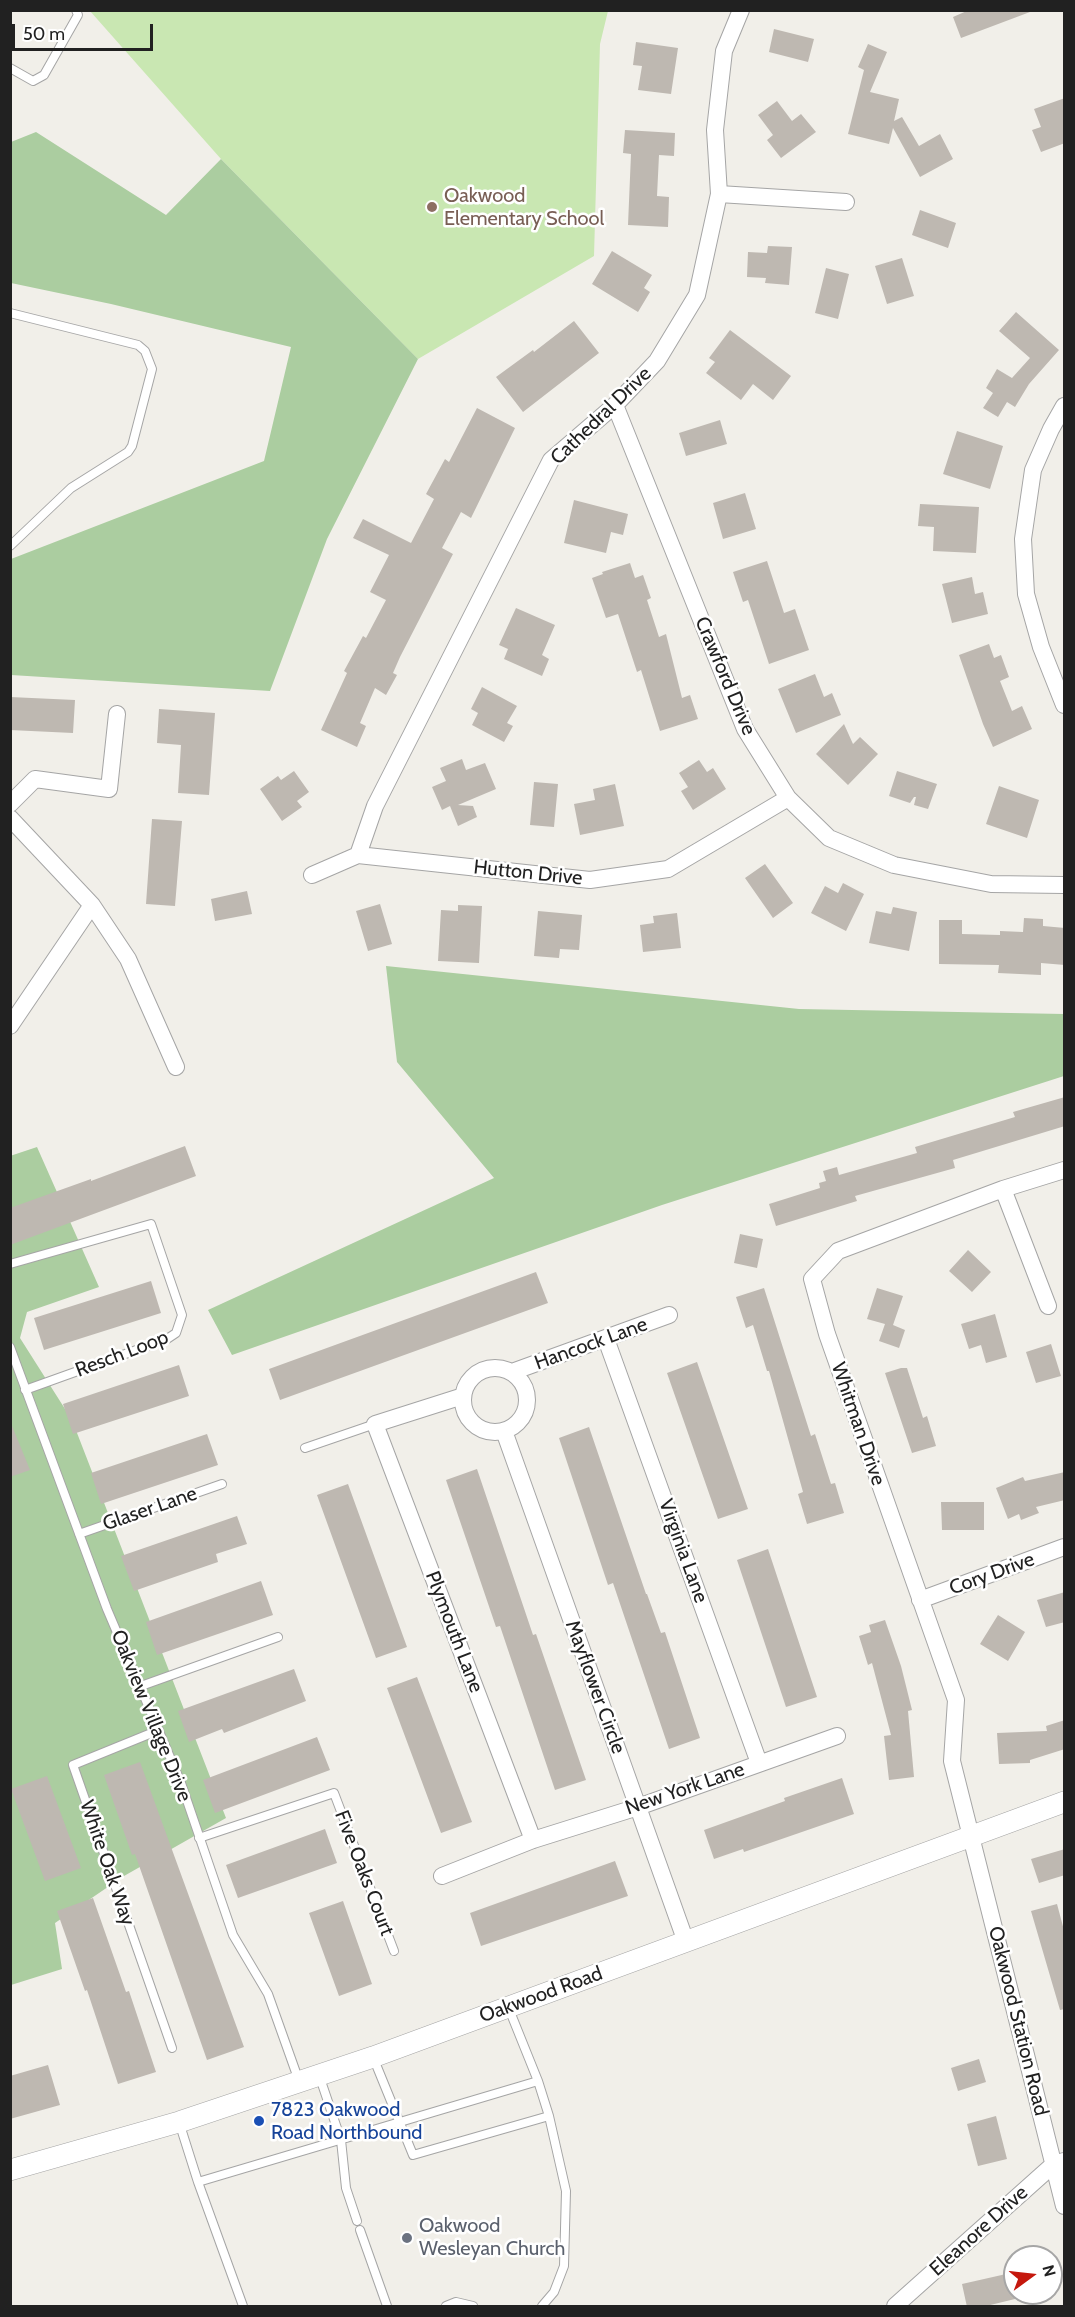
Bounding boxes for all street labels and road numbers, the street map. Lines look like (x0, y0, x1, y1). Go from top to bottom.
street label: Cathedral Drive (546, 362, 656, 470)
street label: Crawford Drive (689, 613, 761, 739)
street label: Hutton Drive (472, 855, 584, 891)
street label: Hancock Lane (531, 1313, 651, 1375)
street label: Resch Loop (72, 1325, 172, 1383)
street label: Whitman Drive (826, 1359, 890, 1489)
street label: Glaser Lane (100, 1482, 200, 1536)
street label: Virginia Lane (653, 1496, 713, 1606)
street label: Cory Drive (946, 1548, 1038, 1600)
street label: Plymouth Lane (420, 1568, 488, 1696)
street label: Mayflower Circle (560, 1617, 630, 1757)
street label: Oakview Village Drive (106, 1627, 196, 1805)
street label: New York Lane (622, 1757, 748, 1821)
street label: White Oak Way (74, 1797, 140, 1929)
street label: Five Oaks Court (329, 1807, 399, 1939)
street label: Oakwood Station Road (983, 1924, 1053, 2118)
street label: Oakwood Road (476, 1962, 606, 2028)
street label: Eleanore Drive (925, 2181, 1033, 2281)

